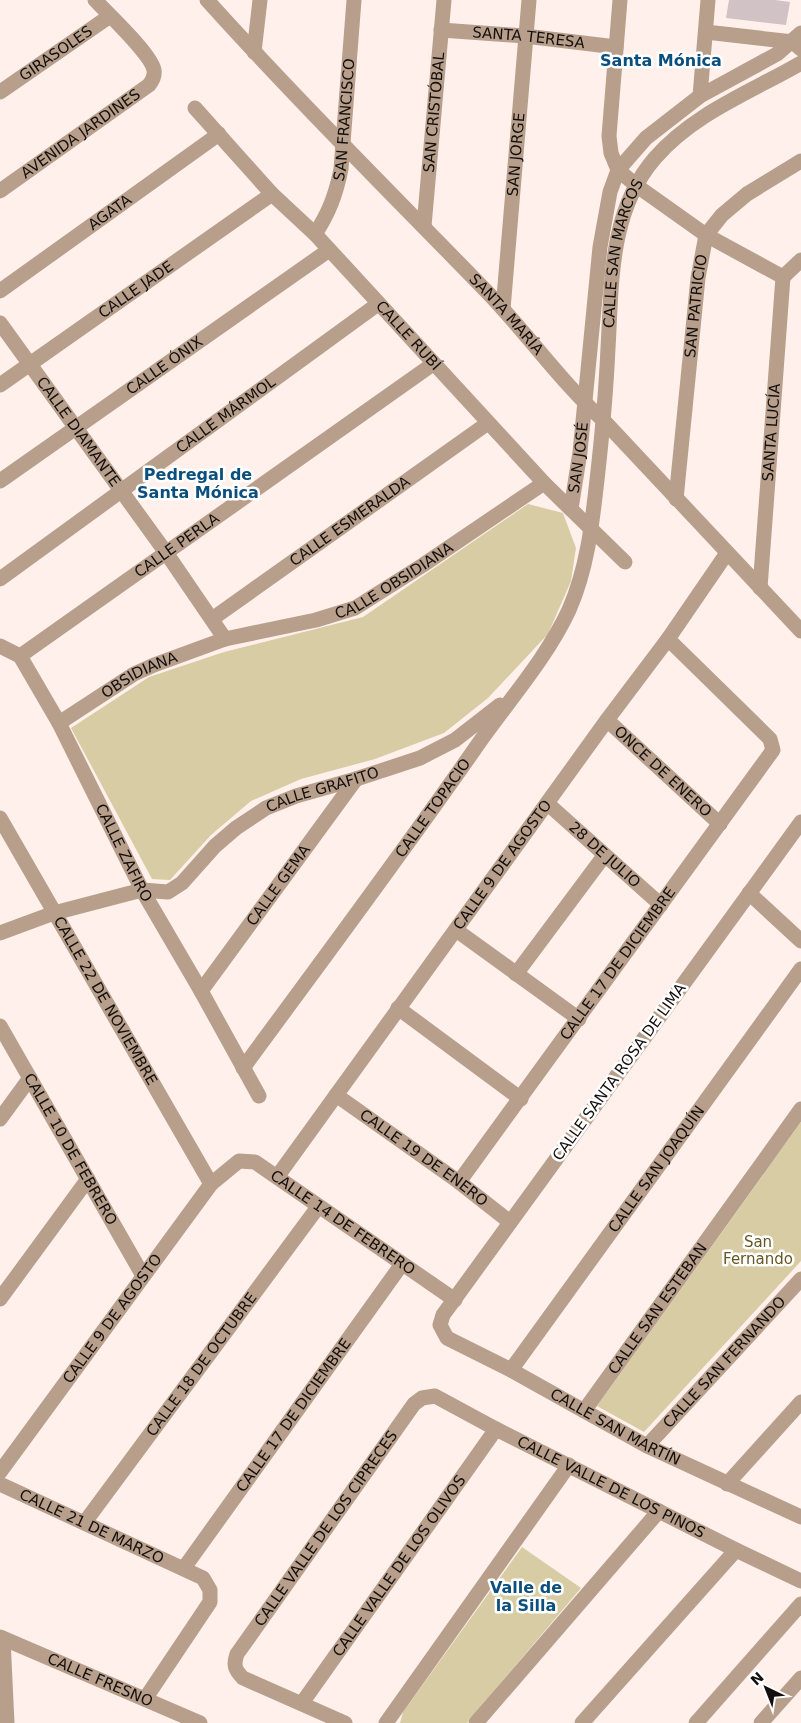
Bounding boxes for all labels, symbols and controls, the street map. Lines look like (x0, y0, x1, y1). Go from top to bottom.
street label: GIRASOLES (16, 22, 96, 85)
street label: SANTA TERESA (472, 23, 587, 52)
street label: SAN CRISTÓBAL (420, 51, 448, 173)
district label: Santa Mónica (600, 51, 722, 70)
street label: SAN FRANCISCO (330, 58, 358, 183)
street label: AVENIDA JARDINES (18, 85, 144, 182)
street label: SAN JORGE (504, 112, 528, 197)
street label: CALLE SAN MARCOS (600, 176, 647, 328)
street label: AGATA (85, 190, 135, 234)
street label: SAN PATRICIO (681, 253, 711, 359)
street label: CALLE JADE (95, 257, 177, 322)
street label: SANTA MARÍA (465, 270, 548, 359)
street label: CALLE RUBÍ (372, 297, 445, 374)
street label: CALLE ÓNIX (123, 332, 206, 399)
street label: CALLE MÁRMOL (172, 372, 279, 457)
street label: CALLE DIAMANTE (33, 373, 124, 490)
street label: SANTA LUCÍA (759, 382, 784, 482)
street label: SAN JOSÉ (565, 421, 592, 494)
district label: Pedregal de Santa Mónica (137, 465, 259, 502)
street label: CALLE ESMERALDA (286, 472, 414, 570)
street label: CALLE PERLA (131, 509, 223, 581)
street label: CALLE OBSIDIANA (333, 538, 457, 623)
street label: OBSIDIANA (98, 648, 181, 702)
street label: ONCE DE ENERO (610, 722, 715, 821)
street label: CALLE TOPACIO (391, 755, 474, 861)
street label: CALLE GRAFITO (263, 763, 381, 816)
street label: CALLE 9 DE AGOSTO (449, 796, 555, 933)
street label: CALLE ZAFIRO (92, 801, 156, 905)
street label: 28 DE JULIO (565, 818, 644, 891)
street label: CALLE GEMA (243, 841, 314, 929)
street label: CALLE 17 DE DICIEMBRE (556, 883, 679, 1044)
street label: CALLE 22 DE NOVIEMBRE (50, 913, 161, 1088)
street label: CALLE SANTA ROSA DE LIMA (549, 979, 690, 1164)
street label: CALLE 10 DE FEBRERO (20, 1070, 121, 1228)
street label: CALLE SAN JOAQUÍN (604, 1102, 708, 1236)
street label: CALLE 19 DE ENERO (356, 1106, 492, 1210)
street label: CALLE 14 DE FEBRERO (267, 1166, 419, 1279)
park label: San Fernando (723, 1233, 793, 1268)
street label: CALLE SAN ESTEBAN (604, 1240, 711, 1378)
street label: CALLE 9 DE AGOSTO (59, 1251, 166, 1387)
street label: CALLE 18 DE OCTUBRE (143, 1289, 261, 1440)
street label: CALLE SAN FERNANDO (659, 1293, 789, 1432)
street label: CALLE 17 DE DICIEMBRE (232, 1335, 355, 1496)
street label: CALLE SAN MARTÍN (547, 1385, 683, 1469)
street label: CALLE VALLE DE LOS CIPRECES (251, 1427, 401, 1630)
street label: CALLE VALLE DE LOS PINOS (514, 1432, 708, 1542)
street label: CALLE VALLE DE LOS OLIVOS (329, 1472, 469, 1660)
street label: CALLE 21 DE MARZO (17, 1485, 167, 1568)
district label: Valle de la Silla (490, 1578, 562, 1615)
street label: CALLE FRESNO (45, 1649, 156, 1711)
north arrow (741, 1663, 791, 1713)
text: N (747, 1669, 767, 1688)

